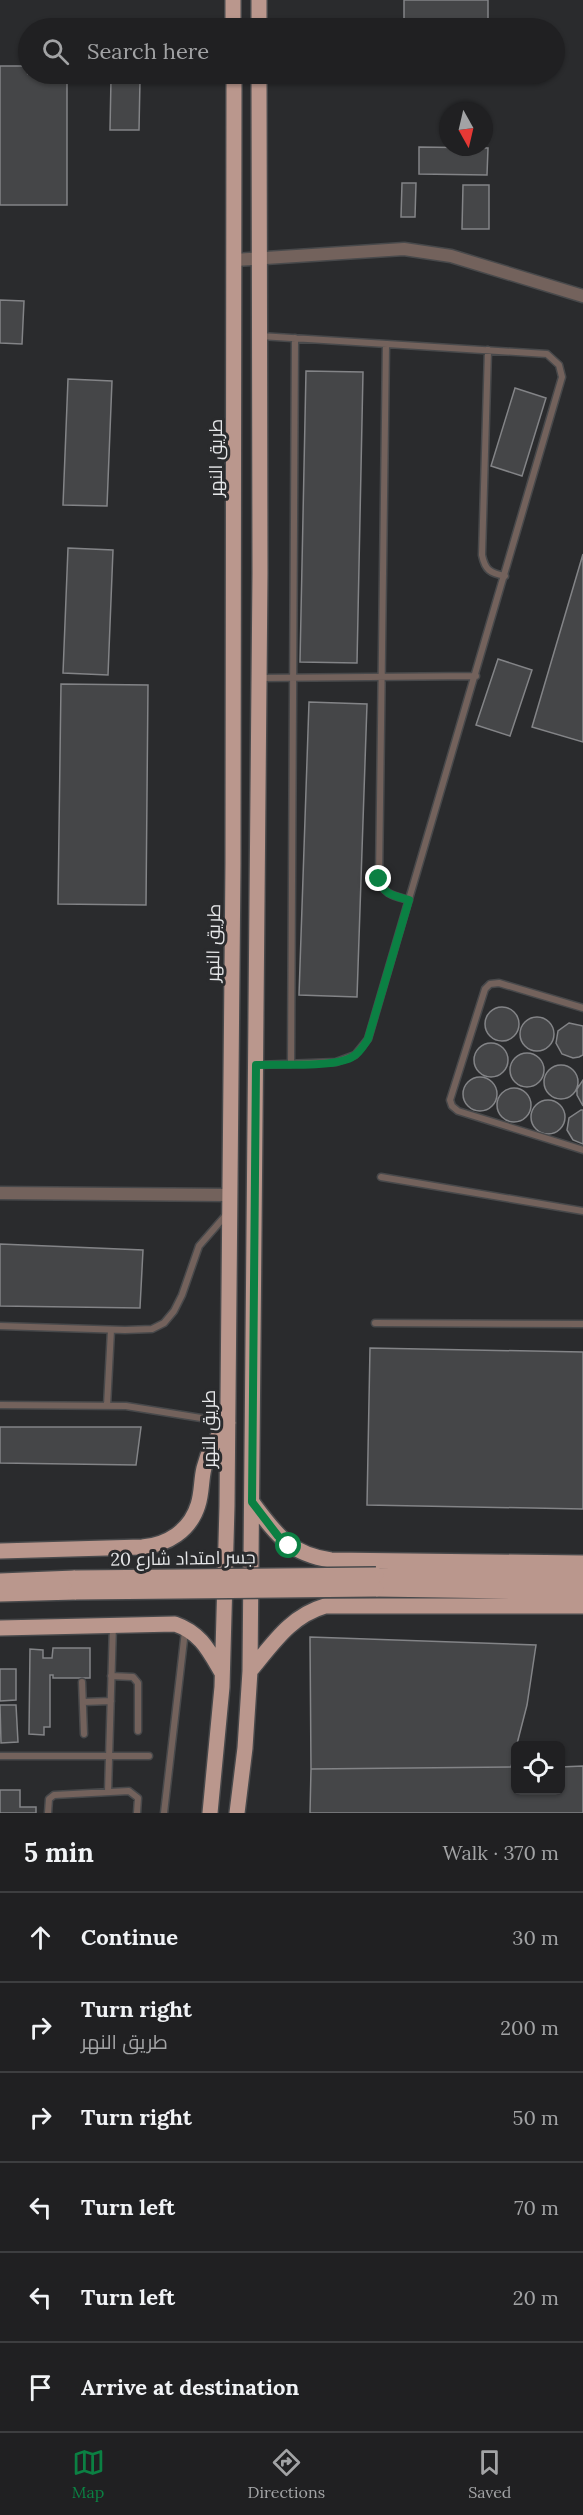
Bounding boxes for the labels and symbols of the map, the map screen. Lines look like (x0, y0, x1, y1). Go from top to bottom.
north arrow (439, 102, 493, 156)
street label: طريق النهر (204, 419, 228, 498)
route end (365, 865, 391, 891)
street label: طريق النهر (201, 904, 226, 983)
street label: طريق النهر (197, 1390, 221, 1469)
route start (275, 1532, 301, 1558)
street label: جسر امتداد شارع 20 (110, 1545, 256, 1572)

